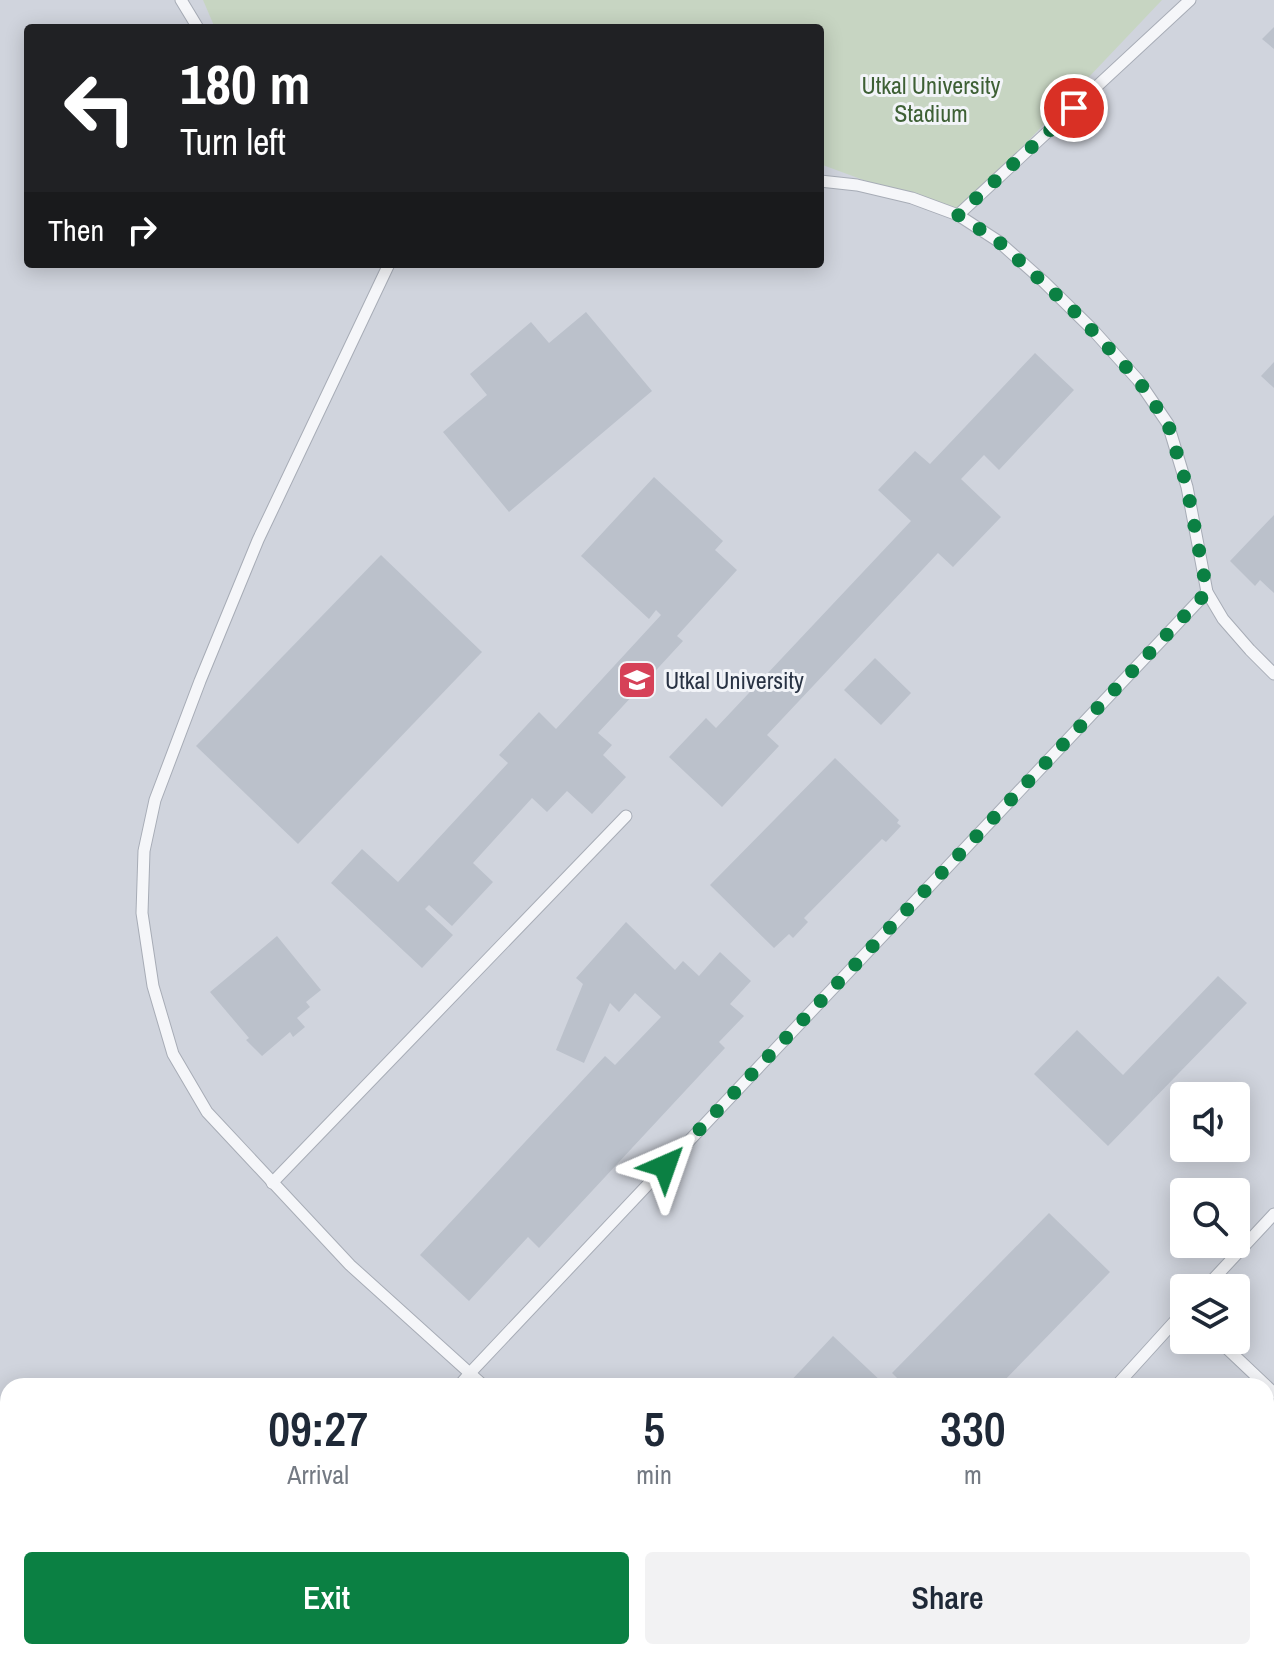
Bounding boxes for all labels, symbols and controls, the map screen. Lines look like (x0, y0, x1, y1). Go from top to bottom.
text: 180 m (180, 46, 310, 121)
icon: left (48, 56, 152, 160)
park label: Utkal University Stadium (862, 69, 1001, 129)
pin (1040, 74, 1108, 142)
icon: arrive (1052, 86, 1096, 130)
text: Turn left (180, 118, 286, 166)
icon: right (120, 208, 164, 252)
text: Then (48, 210, 104, 250)
school or university icon: Utkal University (616, 659, 658, 701)
place label: Utkal University (665, 664, 804, 696)
map controls (1170, 1082, 1250, 1354)
button: sound (1170, 1082, 1250, 1162)
position arrow (623, 1124, 707, 1208)
button: search (1170, 1178, 1250, 1258)
button: layers (1170, 1274, 1250, 1354)
text: 09:27 (268, 1396, 368, 1461)
text: 5 (643, 1396, 665, 1461)
text: 330 (940, 1396, 1006, 1461)
text: Arrival (287, 1457, 349, 1492)
text: min (636, 1457, 672, 1492)
text: m (964, 1457, 982, 1492)
button: Exit (24, 1552, 629, 1644)
button: Share (645, 1552, 1250, 1644)

